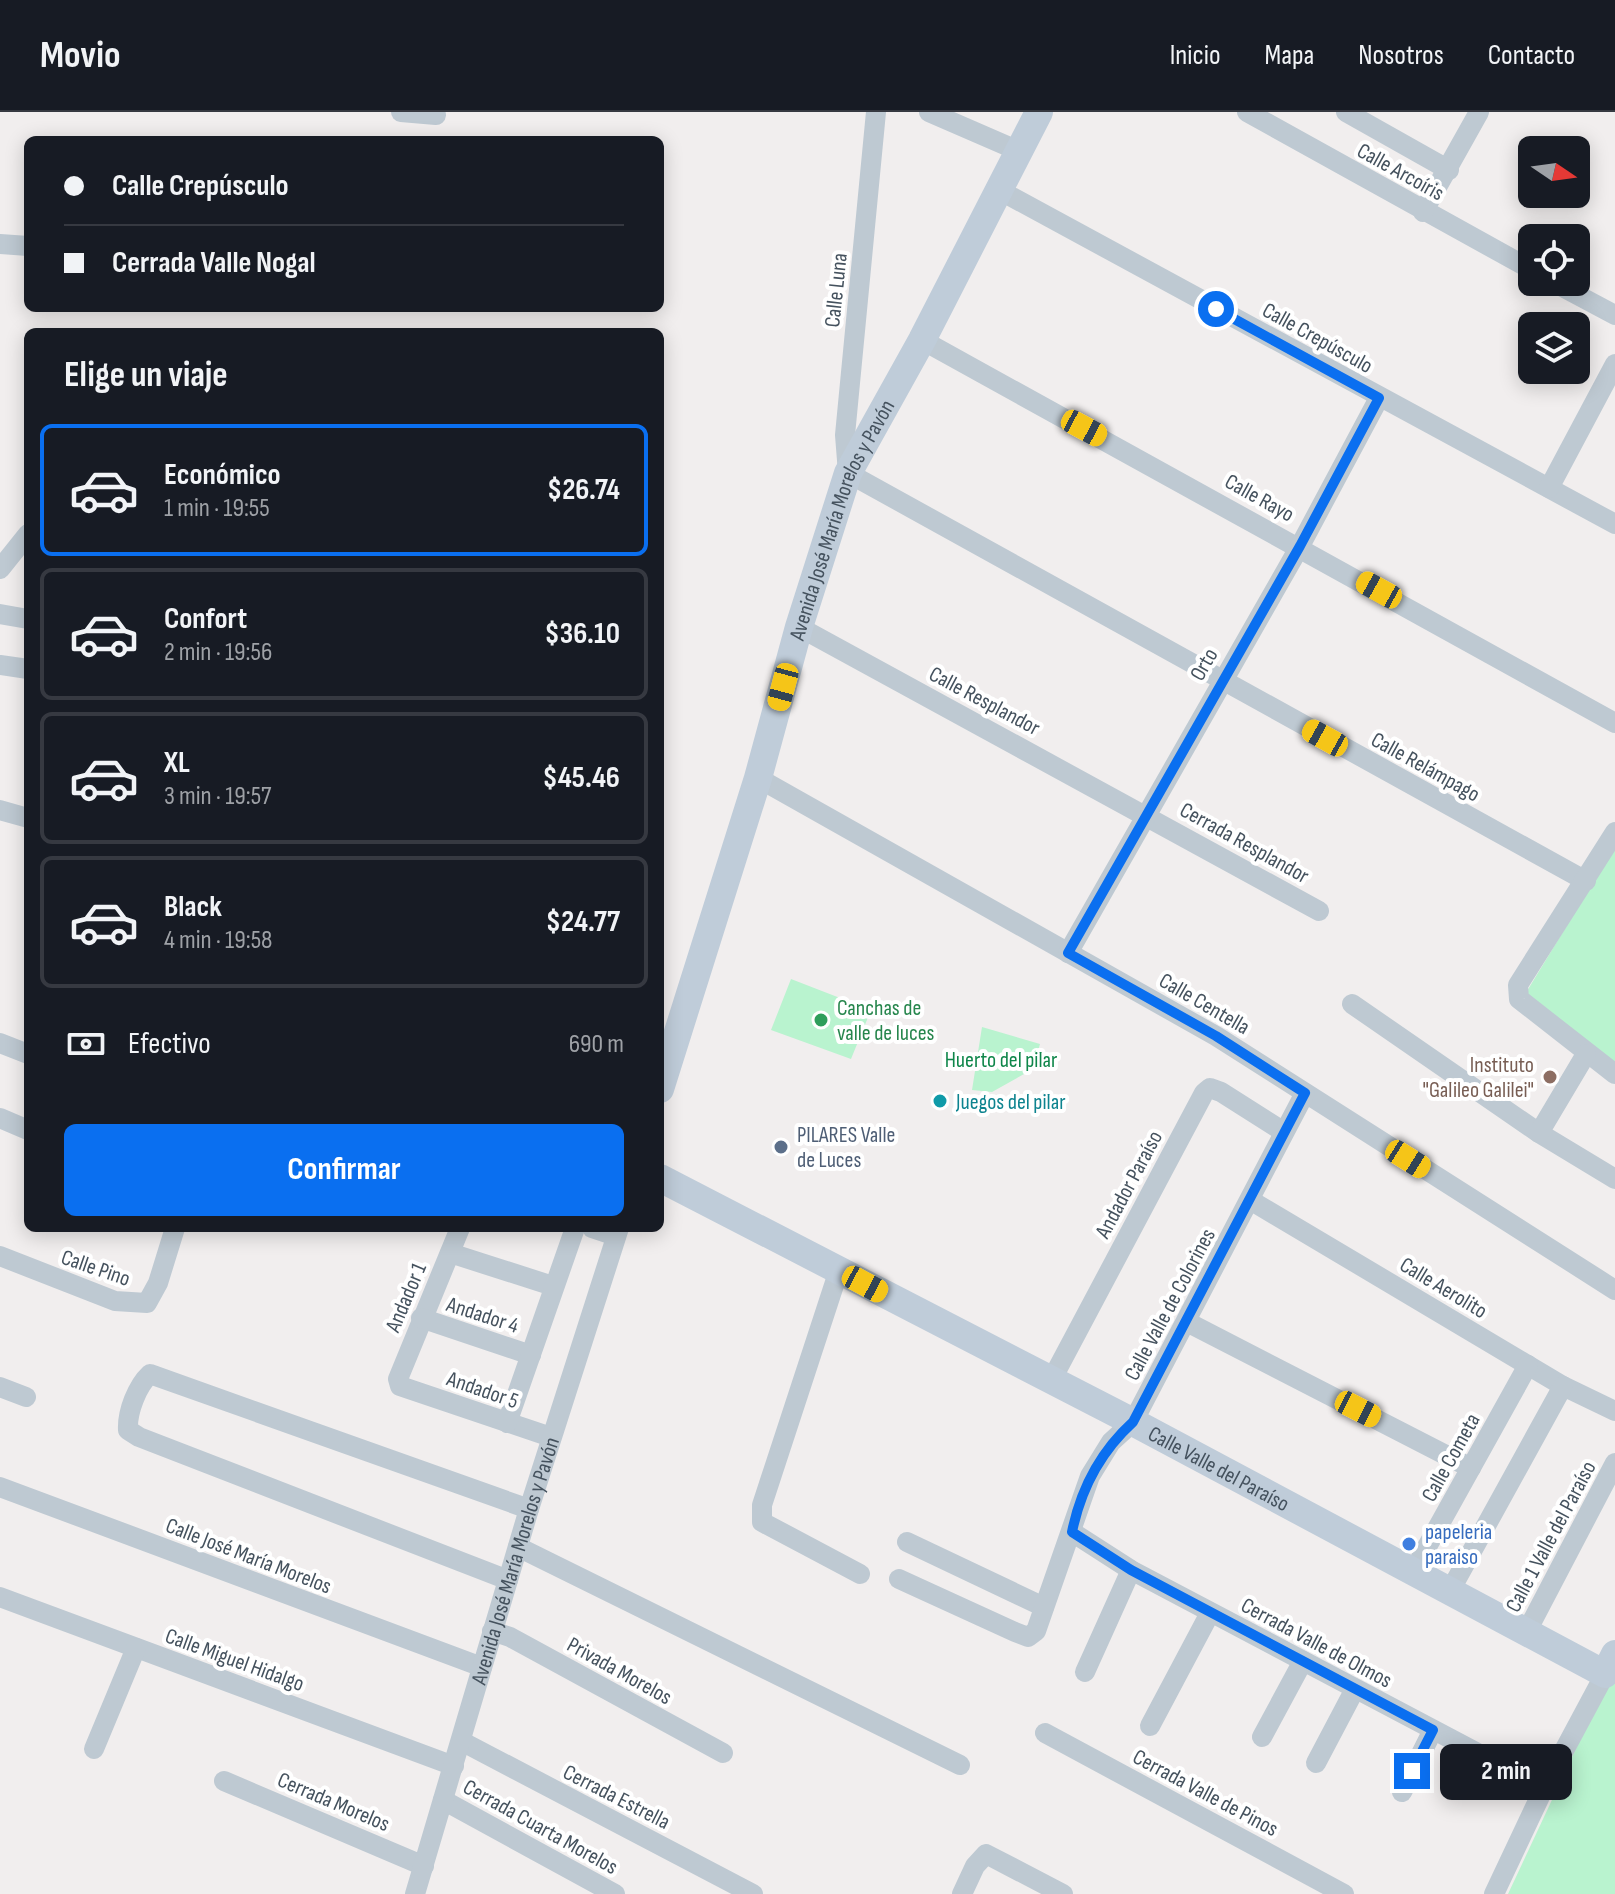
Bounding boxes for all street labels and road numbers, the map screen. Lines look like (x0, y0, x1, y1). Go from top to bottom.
street label: Calle Arcoíris (1352, 137, 1449, 207)
street label: Calle Luna (819, 252, 854, 329)
street label: Calle Crepúsculo (1257, 297, 1377, 380)
street label: Avenida José María Morelos y Pavón (784, 395, 901, 644)
street label: Calle Rayo (1220, 468, 1299, 528)
street label: Orto (1184, 644, 1224, 686)
street label: Calle Resplandor (924, 661, 1044, 742)
street label: Calle Relámpago (1366, 726, 1484, 808)
street label: Cerrada Resplandor (1175, 797, 1314, 890)
street label: Calle Centella (1154, 968, 1254, 1041)
street label: Andador Paraíso (1089, 1126, 1169, 1244)
street label: Calle Valle de Colorines (1119, 1224, 1222, 1385)
street label: Calle Pino (57, 1244, 134, 1293)
street label: Calle Aerolito (1395, 1252, 1492, 1325)
street label: Andador 1 (379, 1259, 433, 1337)
street label: Andador 4 (442, 1291, 522, 1340)
street label: Andador 5 (442, 1365, 522, 1415)
street label: Calle Cometa (1416, 1409, 1487, 1507)
street label: Calle Valle del Paraíso (1143, 1421, 1294, 1518)
street label: Avenida José María Morelos y Pavón (466, 1434, 566, 1689)
street label: Calle 1 Valle del Paraíso (1500, 1456, 1603, 1617)
street label: Calle José María Morelos (162, 1512, 335, 1600)
street label: Cerrada Valle de Olmos (1236, 1592, 1396, 1694)
street label: Calle Miguel Hidalgo (161, 1623, 308, 1698)
street label: Privada Morelos (562, 1631, 676, 1711)
street label: Cerrada Valle de Pinos (1128, 1744, 1283, 1843)
street label: Cerrada Estrella (558, 1759, 674, 1836)
street label: Cerrada Morelos (273, 1767, 394, 1838)
street label: Cerrada Cuarta Morelos (458, 1774, 622, 1881)

